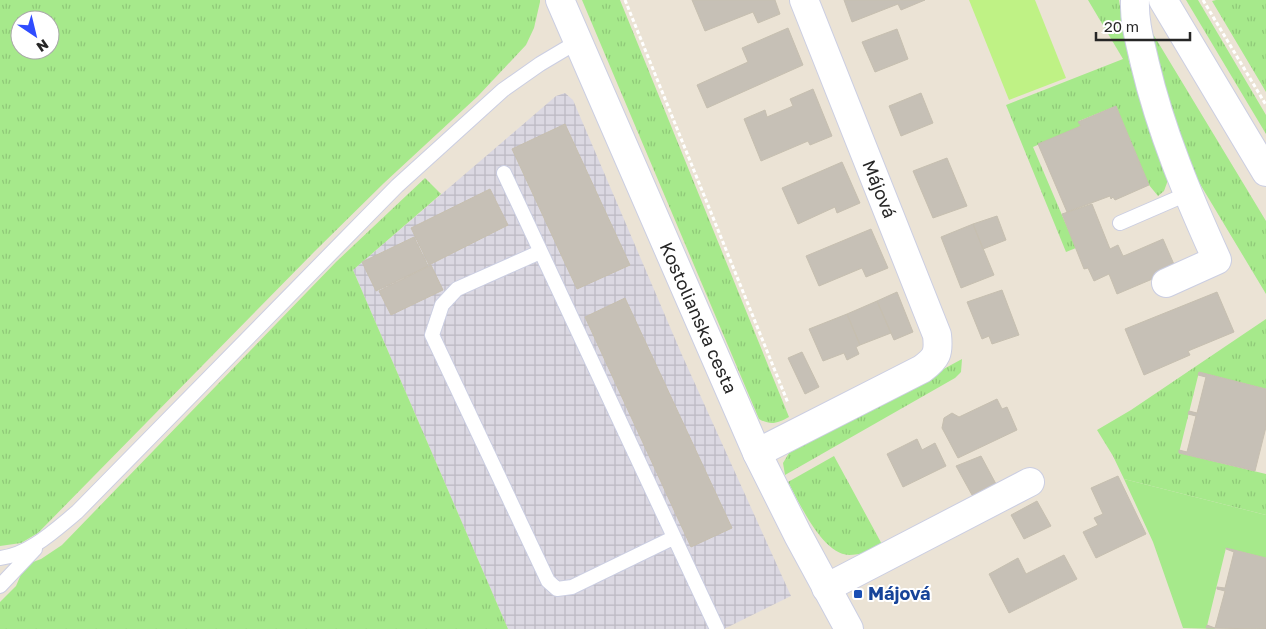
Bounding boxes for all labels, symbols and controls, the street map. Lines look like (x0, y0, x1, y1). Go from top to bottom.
north arrow (10, 10, 60, 60)
scale bar (1096, 10, 1190, 42)
text: 20 m (1104, 17, 1139, 35)
text: N (34, 36, 52, 56)
street label: Májová (858, 156, 901, 221)
street label: Kostolianska cesta (656, 238, 742, 397)
place label: Májová (868, 582, 930, 604)
marker: Májová (852, 588, 864, 600)

